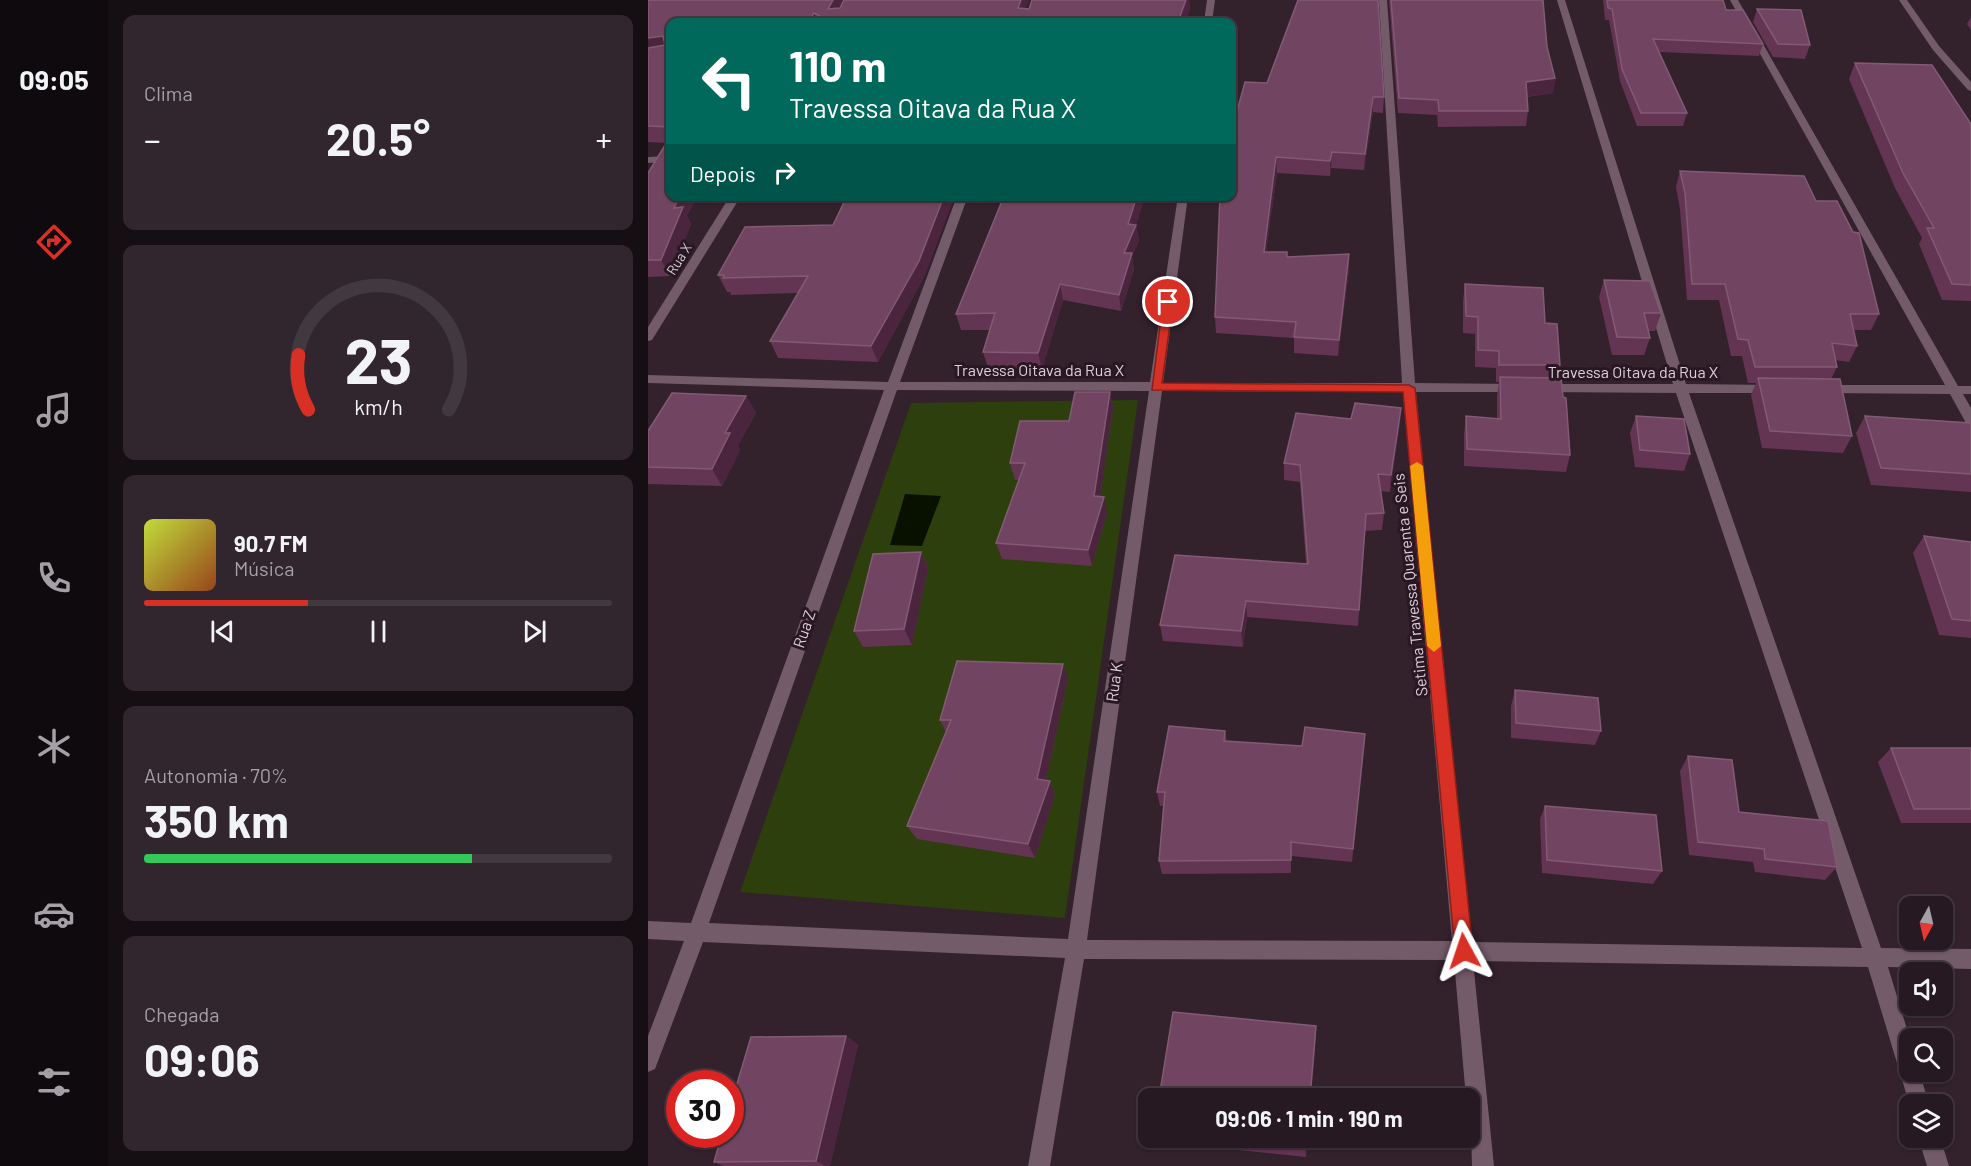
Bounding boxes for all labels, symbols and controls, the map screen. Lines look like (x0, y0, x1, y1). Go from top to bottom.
text: 110 m (789, 40, 886, 90)
icon: left (690, 42, 768, 120)
text: 09:05 (19, 63, 89, 95)
text: Clima (144, 81, 193, 105)
text: Travessa Oitava da Rua X (789, 91, 1077, 123)
text: 20.5° (326, 111, 430, 165)
text: − (144, 119, 161, 159)
text: + (596, 119, 612, 159)
icon: right (768, 156, 801, 189)
text: Depois (690, 160, 756, 186)
icon: directions (33, 221, 75, 263)
street label: Rua X (662, 240, 695, 278)
pin (1142, 276, 1193, 327)
icon: arrive (1151, 285, 1184, 318)
text: 23 (344, 322, 412, 396)
street label: Travessa Oitava da Rua X (954, 360, 1124, 379)
street label: Travessa Oitava da Rua X (1548, 362, 1718, 381)
icon: music (33, 389, 75, 431)
text: km/h (354, 394, 402, 419)
street label: Setima Travessa Quarenta e Seis (1388, 473, 1431, 697)
text: 90.7 FM (234, 530, 308, 556)
text: Música (234, 556, 294, 580)
icon: phone (33, 557, 75, 599)
street label: Rua Z (788, 608, 819, 650)
icon: previous (206, 615, 239, 648)
icon: pause (362, 615, 395, 648)
icon: next (518, 615, 551, 648)
street label: Rua K (1101, 661, 1126, 703)
icon: climate (33, 725, 75, 767)
text: Autonomia · 70% (144, 763, 288, 787)
text: 350 km (144, 793, 289, 847)
icon: car (33, 893, 75, 935)
north arrow (1899, 896, 1953, 950)
map controls (1899, 896, 1953, 1148)
position arrow (1432, 919, 1496, 983)
button: sound (1899, 962, 1953, 1016)
text: Chegada (144, 1002, 220, 1026)
button: search (1899, 1028, 1953, 1082)
text: 09:06 (144, 1032, 260, 1086)
icon: filters (33, 1061, 75, 1103)
speed limit sign: 30 (666, 1070, 744, 1148)
button: layers (1899, 1094, 1953, 1148)
text: 09:06 · 1 min · 190 m (1215, 1105, 1403, 1131)

